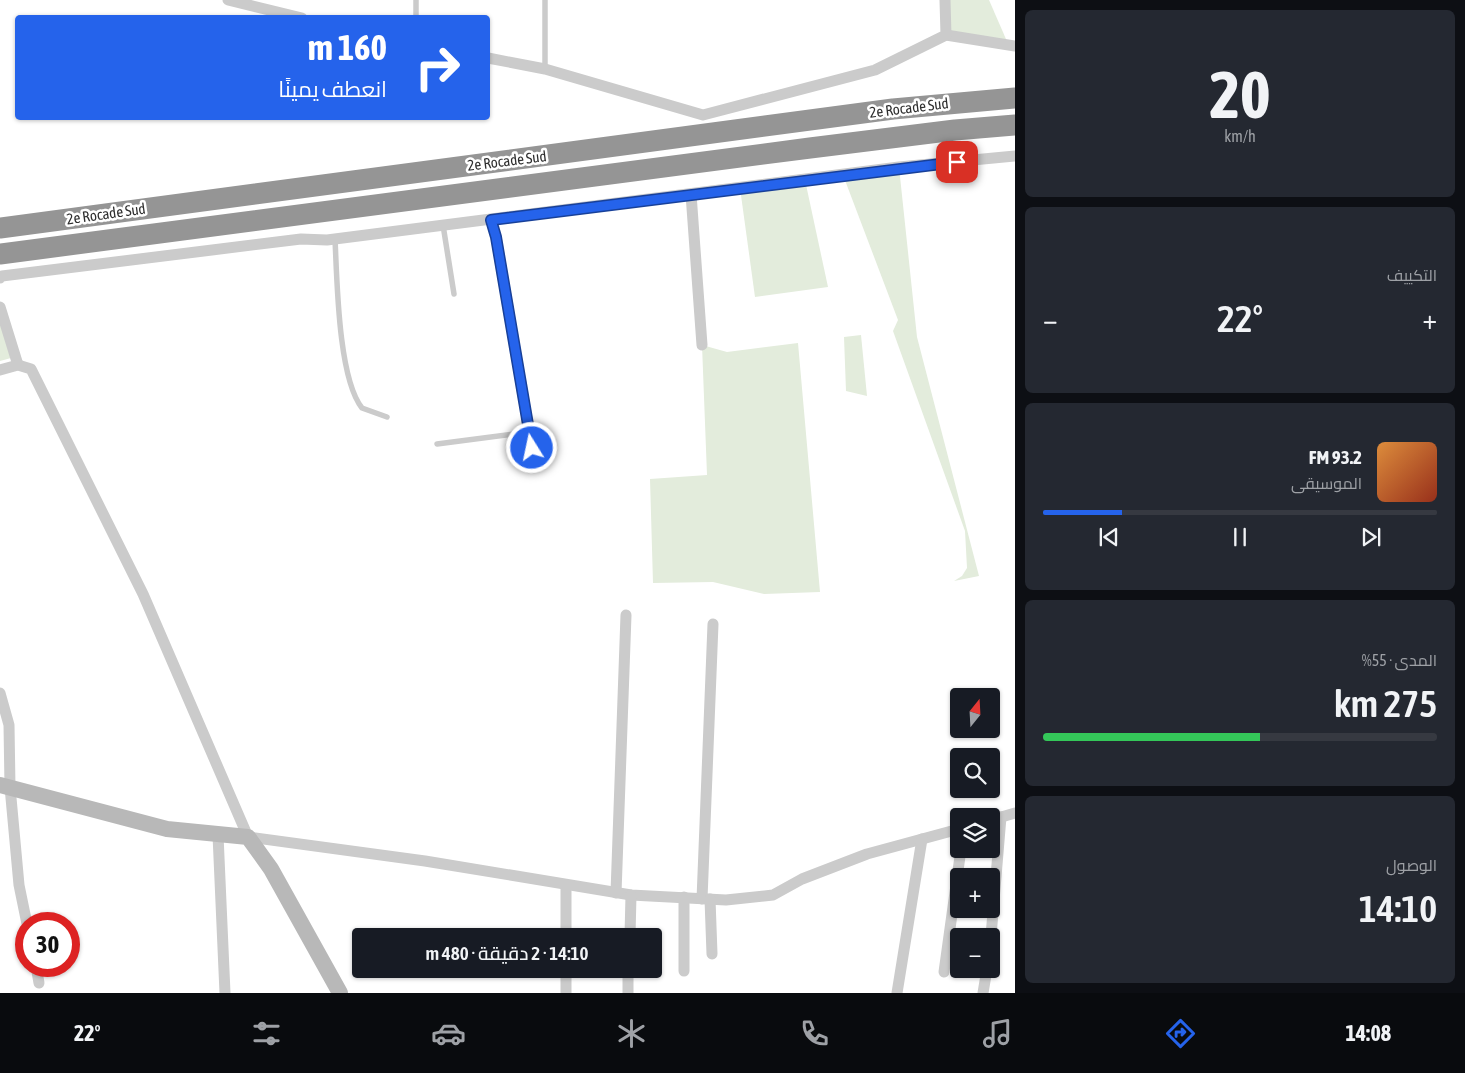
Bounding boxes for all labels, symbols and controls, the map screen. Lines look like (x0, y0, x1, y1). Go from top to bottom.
text: 160 m (308, 27, 387, 67)
icon: right (405, 35, 470, 100)
text: 20 (1209, 57, 1271, 132)
text: انعطف يمينًا (278, 76, 387, 102)
street label: 2e Rocade Sud (868, 94, 949, 121)
text: km/h (1224, 127, 1256, 145)
pin (936, 141, 978, 183)
street label: 2e Rocade Sud (466, 147, 547, 174)
icon: arrive (943, 148, 971, 176)
street label: 2e Rocade Sud (65, 200, 147, 227)
text: التكييف (1387, 266, 1437, 284)
text: 22° (1217, 297, 1263, 340)
text: − (1043, 303, 1058, 335)
text: + (1422, 303, 1437, 335)
position arrow (505, 421, 557, 473)
text: 93.2 FM (1309, 446, 1362, 468)
text: الموسيقى (1291, 474, 1362, 492)
icon: previous (1095, 523, 1123, 551)
icon: pause (1226, 523, 1254, 551)
icon: next (1357, 523, 1385, 551)
text: المدى · 55% (1362, 651, 1437, 669)
text: 275 km (1334, 682, 1437, 725)
north arrow (950, 688, 1000, 738)
map controls (950, 688, 1000, 978)
button: search (950, 748, 1000, 798)
button: layers (950, 808, 1000, 858)
text: الوصول (1386, 856, 1437, 874)
button: + (950, 868, 1000, 918)
text: 14:10 (1359, 887, 1437, 930)
speed limit sign: 30 (15, 912, 80, 977)
button: − (950, 928, 1000, 978)
text: 14:10 · 2 دقيقة · 480 m (426, 942, 588, 964)
icon: filters (249, 1016, 284, 1051)
icon: car (431, 1016, 466, 1051)
icon: climate (614, 1016, 649, 1051)
icon: phone (797, 1016, 832, 1051)
icon: music (980, 1016, 1015, 1051)
icon: directions (1163, 1016, 1198, 1051)
text: 22° (74, 1020, 101, 1046)
text: 14:08 (1345, 1020, 1391, 1046)

